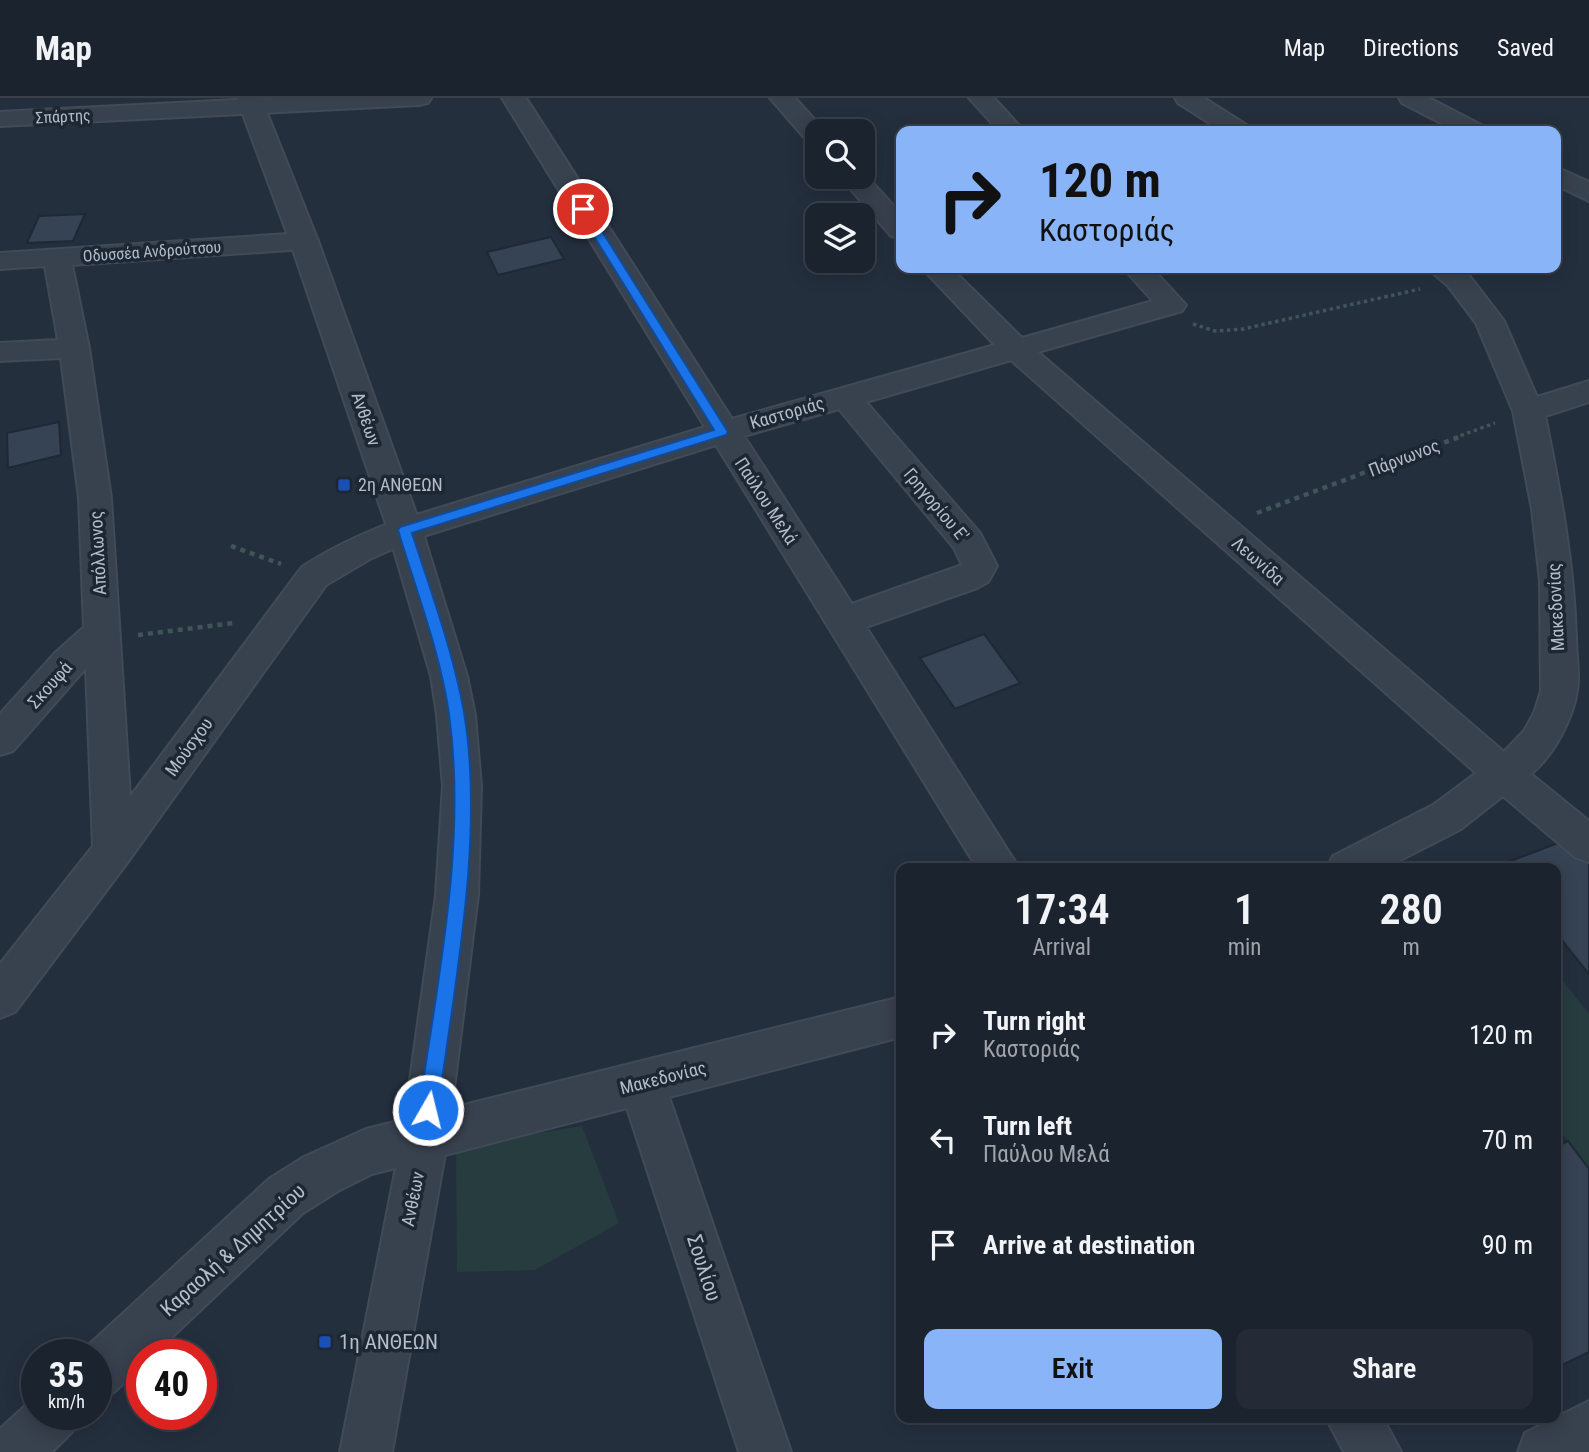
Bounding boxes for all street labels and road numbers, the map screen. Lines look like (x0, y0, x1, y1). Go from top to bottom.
street label: Σπάρτης (35, 106, 91, 127)
street label: Οδυσσέα Ανδρούτσου (82, 237, 222, 266)
street label: Ανθέων (348, 389, 386, 449)
street label: Καστοριάς (747, 392, 826, 433)
street label: Πάρνωνος (1365, 434, 1442, 481)
street label: Παύλου Μελά (731, 453, 802, 548)
street label: Γρηγορίου Ε' (900, 464, 973, 546)
street label: Απόλλωνος (85, 510, 110, 596)
street label: Λεωνίδα (1228, 532, 1289, 589)
street label: Μακεδονίας (1543, 562, 1568, 652)
street label: Σκουφά (23, 657, 76, 712)
street label: Μούσχου (160, 713, 217, 780)
street label: Μακεδονίας (618, 1057, 708, 1098)
street label: Ανθέων (397, 1169, 428, 1228)
street label: Καραολή & Δημητρίου (156, 1179, 310, 1321)
street label: Σουλίου (682, 1232, 726, 1304)

